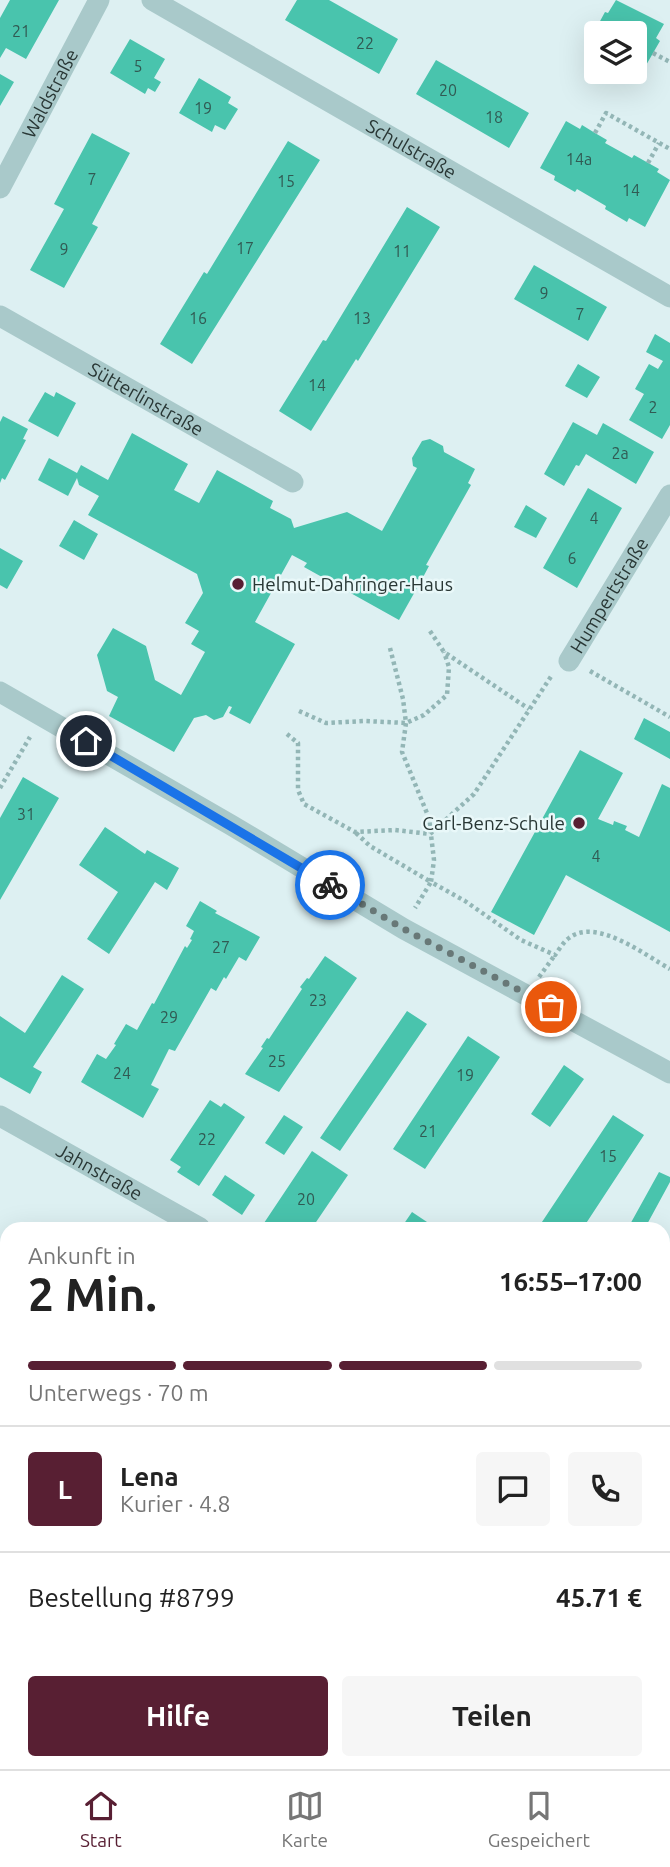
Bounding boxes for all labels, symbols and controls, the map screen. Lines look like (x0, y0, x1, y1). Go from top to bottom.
map controls (584, 21, 647, 84)
button: layers (584, 21, 647, 84)
house number: 21 (12, 22, 30, 40)
house number: 22 (356, 34, 374, 52)
street label: Waldstraße (17, 45, 82, 142)
house number: 5 (133, 57, 143, 75)
house number: 20 (439, 81, 457, 99)
house number: 19 (194, 99, 212, 117)
house number: 18 (485, 108, 503, 126)
street label: Schulstraße (362, 114, 460, 183)
house number: 14a (566, 150, 592, 168)
house number: 7 (87, 170, 97, 188)
house number: 15 (277, 172, 295, 190)
house number: 14 (622, 181, 640, 199)
house number: 17 (236, 239, 254, 257)
house number: 9 (59, 240, 69, 258)
house number: 11 (393, 242, 411, 260)
house number: 9 (539, 284, 549, 302)
house number: 7 (575, 305, 585, 323)
house number: 16 (189, 309, 207, 327)
house number: 13 (353, 309, 371, 327)
street label: Sütterlinstraße (85, 358, 208, 440)
house number: 14 (308, 376, 326, 394)
house number: 2 (648, 398, 658, 416)
house number: 2a (611, 444, 629, 462)
house number: 4 (589, 509, 599, 527)
street label: Humpertstraße (565, 533, 653, 657)
house number: 6 (567, 549, 577, 567)
place label: Helmut-Dahringer-Haus (252, 573, 453, 595)
marker: Helmut-Dahringer-Haus (230, 576, 246, 592)
pin (56, 711, 116, 771)
icon: home (67, 722, 105, 760)
house number: 31 (17, 805, 35, 823)
place label: Carl-Benz-Schule (422, 812, 565, 834)
marker: Carl-Benz-Schule (571, 815, 587, 831)
house number: 4 (591, 847, 601, 865)
courier (295, 850, 365, 920)
icon: bike (311, 866, 349, 904)
house number: 27 (212, 938, 230, 956)
pin (521, 977, 581, 1037)
icon: bag (532, 988, 570, 1026)
house number: 23 (309, 991, 327, 1009)
house number: 29 (160, 1008, 178, 1026)
house number: 25 (268, 1052, 286, 1070)
house number: 24 (113, 1064, 131, 1082)
house number: 19 (456, 1066, 474, 1084)
house number: 21 (419, 1122, 437, 1140)
house number: 22 (198, 1130, 216, 1148)
street label: Jahnstraße (52, 1139, 147, 1205)
house number: 15 (599, 1147, 617, 1165)
house number: 20 (297, 1190, 315, 1208)
text: Ankunft in (28, 1243, 136, 1268)
text: 16:55–17:00 (499, 1267, 642, 1296)
text: 2 Min. (28, 1268, 157, 1320)
text: Unterwegs · 70 m (28, 1380, 209, 1405)
button: chat (476, 1452, 550, 1526)
button: phone (568, 1452, 642, 1526)
text: Lena (120, 1462, 179, 1491)
text: L (58, 1475, 72, 1504)
text: Kurier · 4.8 (120, 1491, 231, 1516)
text: Bestellung #8799 (28, 1583, 235, 1612)
text: 45.71 € (556, 1583, 642, 1612)
button: Hilfe (28, 1676, 328, 1756)
button: Teilen (342, 1676, 642, 1756)
tab: Start (80, 1787, 122, 1851)
tab: Karte (281, 1787, 328, 1851)
tab: Gespeichert (488, 1787, 590, 1851)

